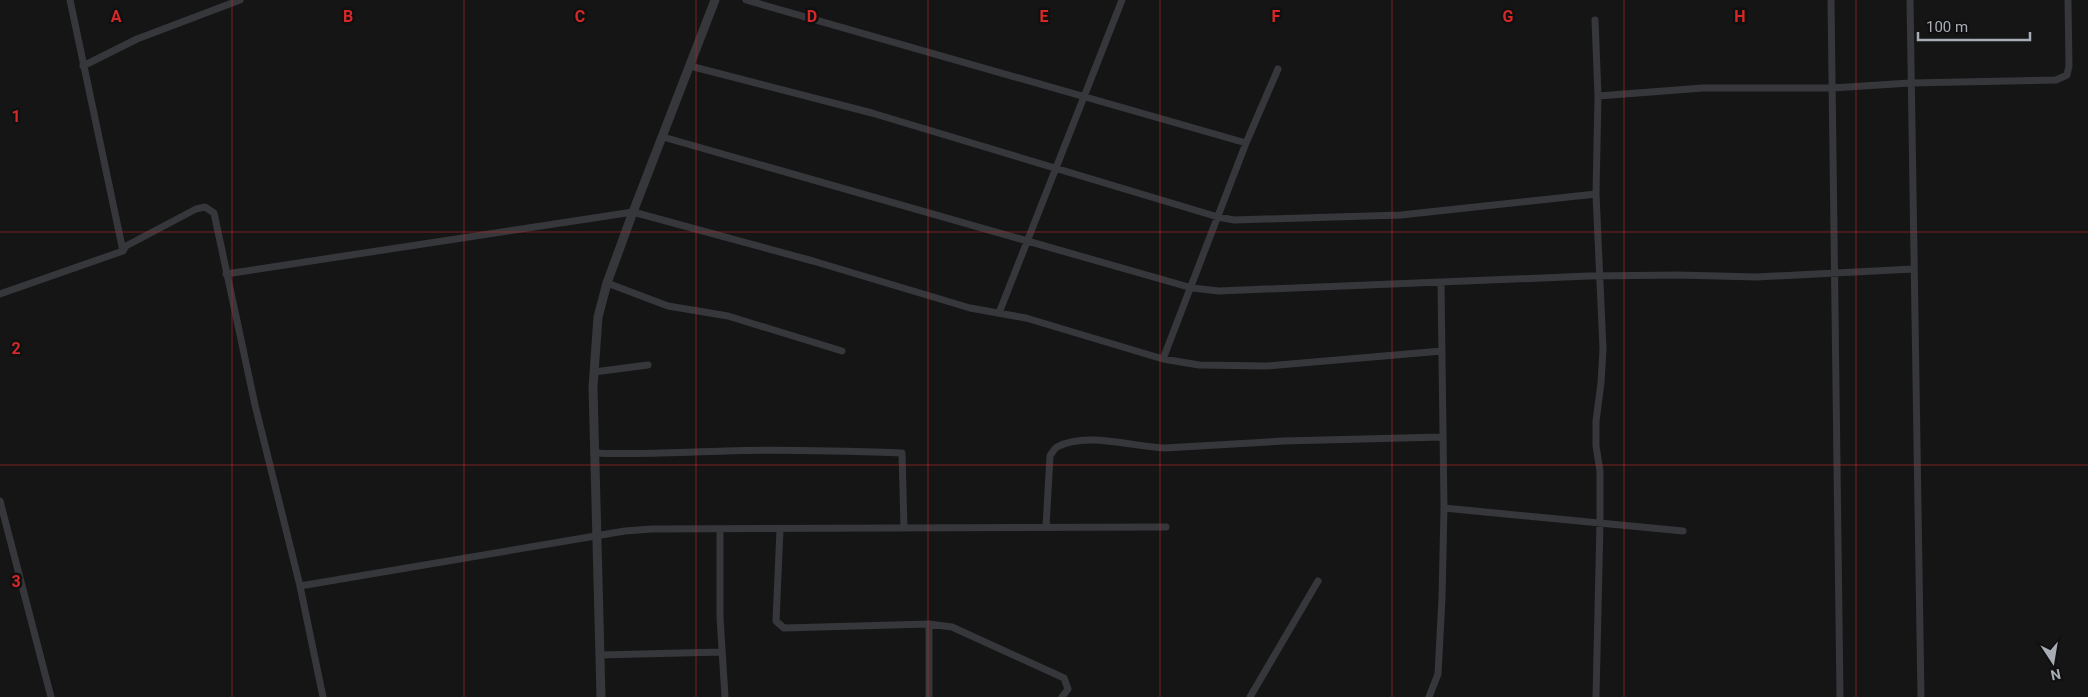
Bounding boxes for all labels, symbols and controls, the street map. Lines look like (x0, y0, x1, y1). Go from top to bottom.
text: A (111, 7, 122, 26)
text: B (343, 7, 353, 26)
text: C (575, 7, 585, 26)
text: D (807, 7, 817, 26)
text: E (1040, 7, 1049, 26)
text: F (1272, 7, 1281, 26)
text: G (1503, 7, 1514, 26)
text: H (1734, 7, 1746, 26)
scale bar (1918, 10, 2030, 42)
text: 100 m (1926, 18, 1968, 36)
text: 1 (11, 107, 21, 126)
text: 2 (11, 339, 21, 358)
text: 3 (11, 572, 21, 591)
north arrow (2028, 637, 2078, 687)
text: N (2049, 666, 2062, 684)

